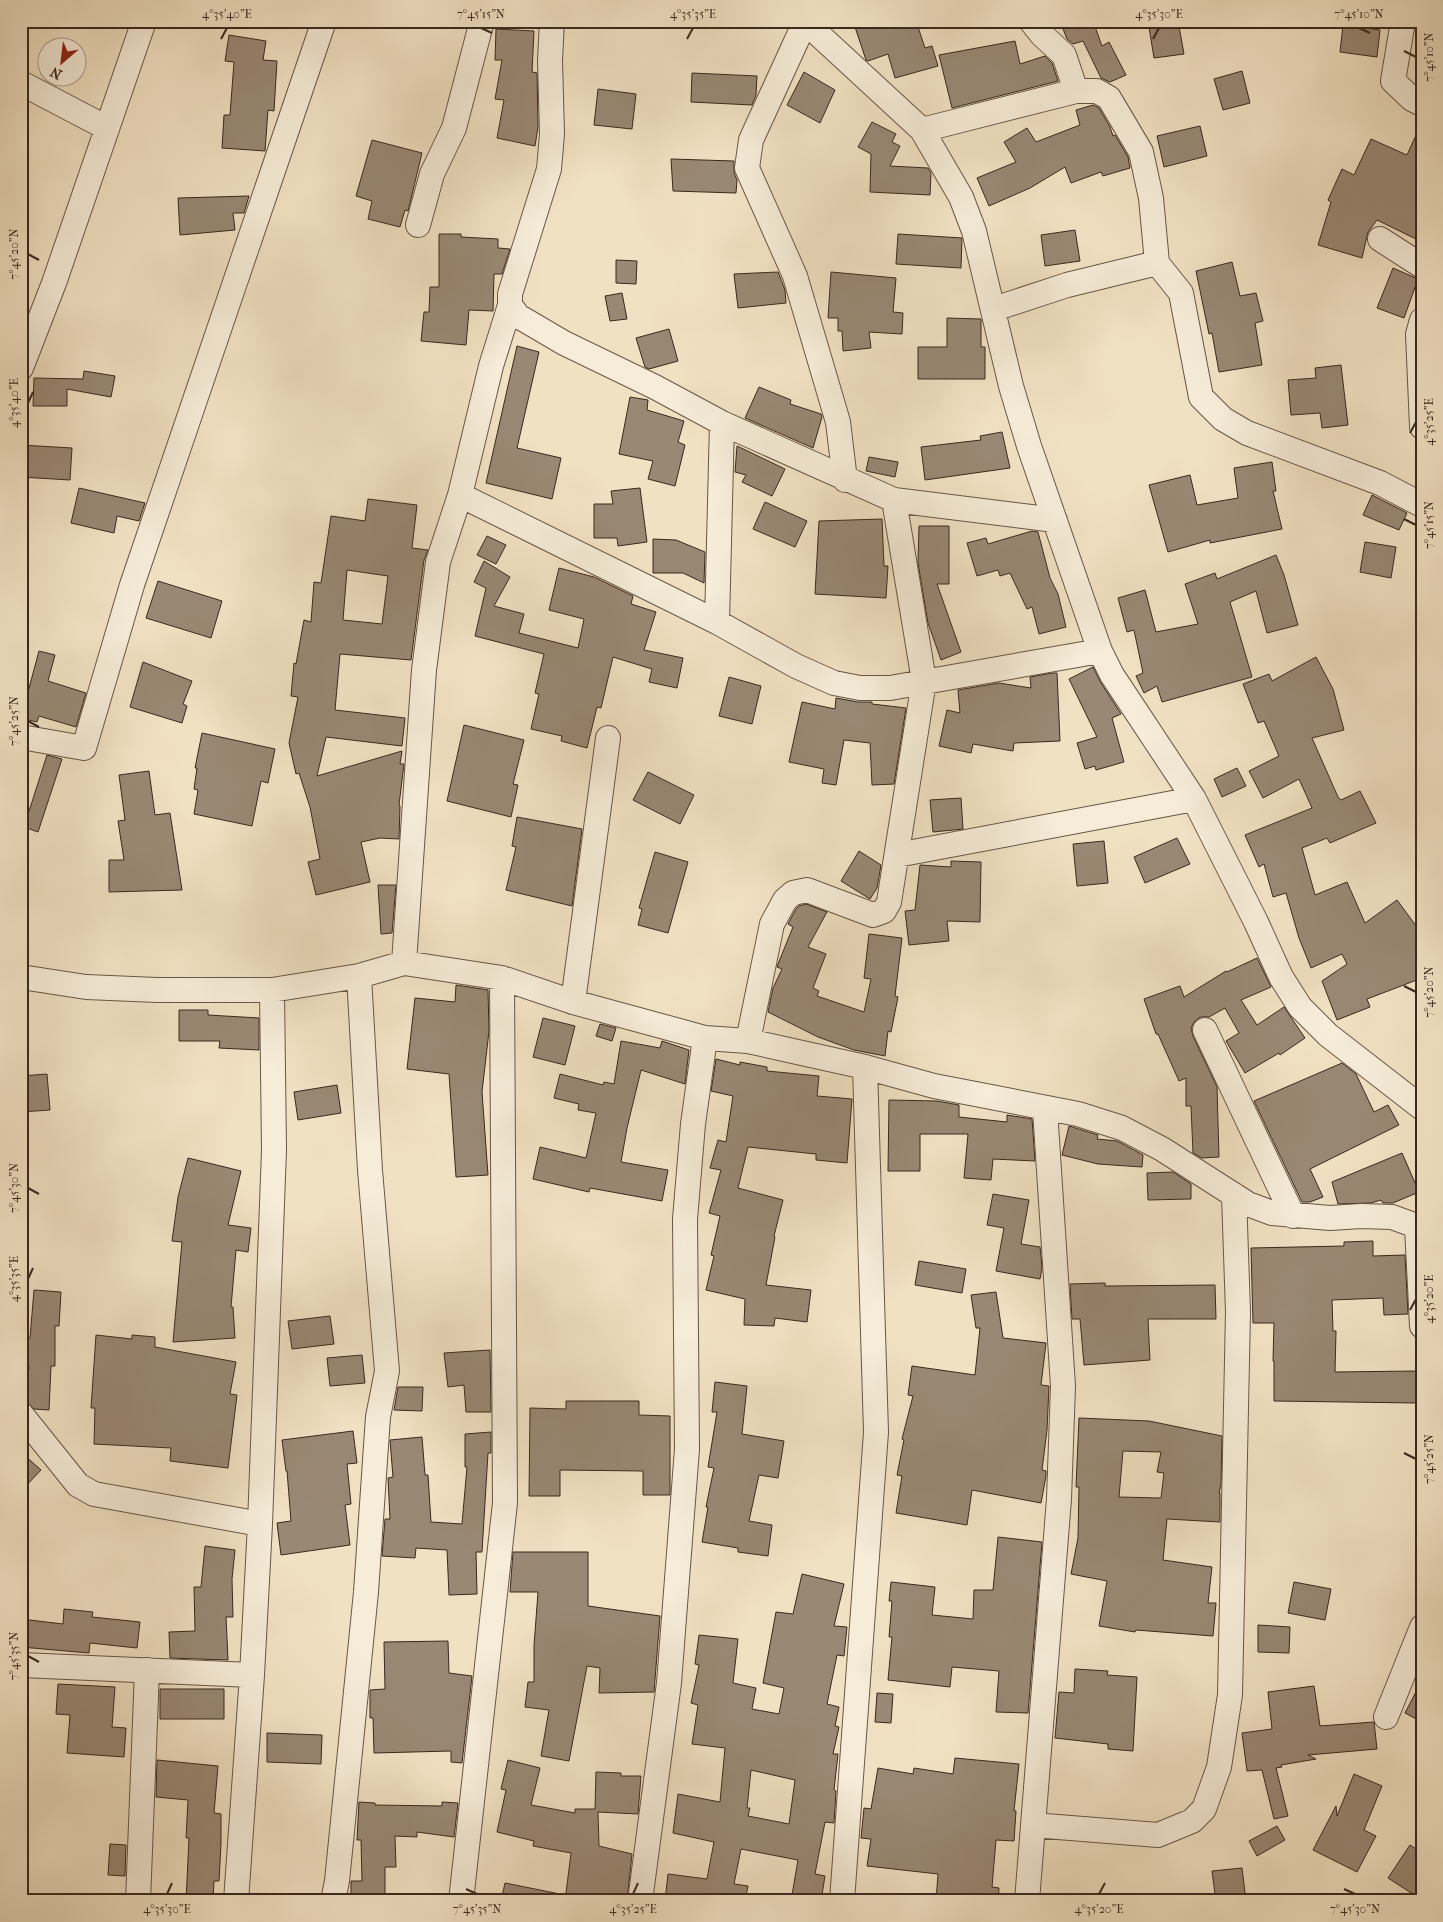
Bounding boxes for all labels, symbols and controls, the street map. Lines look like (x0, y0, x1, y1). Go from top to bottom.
text: 4°35'40"E (202, 7, 252, 21)
text: 7°45'15"N (457, 7, 505, 21)
text: 4°35'35"E (670, 7, 716, 21)
text: 4°35'30"E (1135, 7, 1183, 21)
text: 7°45'10"N (1334, 7, 1384, 21)
text: 7°45'10"N (1422, 32, 1436, 82)
north arrow (38, 38, 88, 88)
text: N (47, 63, 65, 83)
text: 7°45'20"N (7, 228, 21, 280)
text: 4°35'40"E (7, 378, 21, 428)
text: 4°35'25"E (1422, 398, 1436, 446)
text: 7°45'15"N (1422, 501, 1436, 549)
text: 7°45'25"N (7, 696, 21, 746)
text: 7°45'20"N (1422, 966, 1436, 1018)
text: 7°45'30"N (7, 1163, 21, 1213)
text: 4°35'35"E (7, 1256, 21, 1302)
text: 4°35'20"E (1422, 1275, 1436, 1323)
text: 7°45'25"N (1422, 1434, 1436, 1484)
text: 7°45'35"N (7, 1632, 21, 1680)
text: 4°35'30"E (143, 1902, 191, 1916)
text: 7°45'35"N (453, 1902, 501, 1916)
text: 4°35'25"E (609, 1902, 657, 1916)
text: 4°35'20"E (1075, 1902, 1123, 1916)
text: 7°45'30"N (1330, 1902, 1380, 1916)

